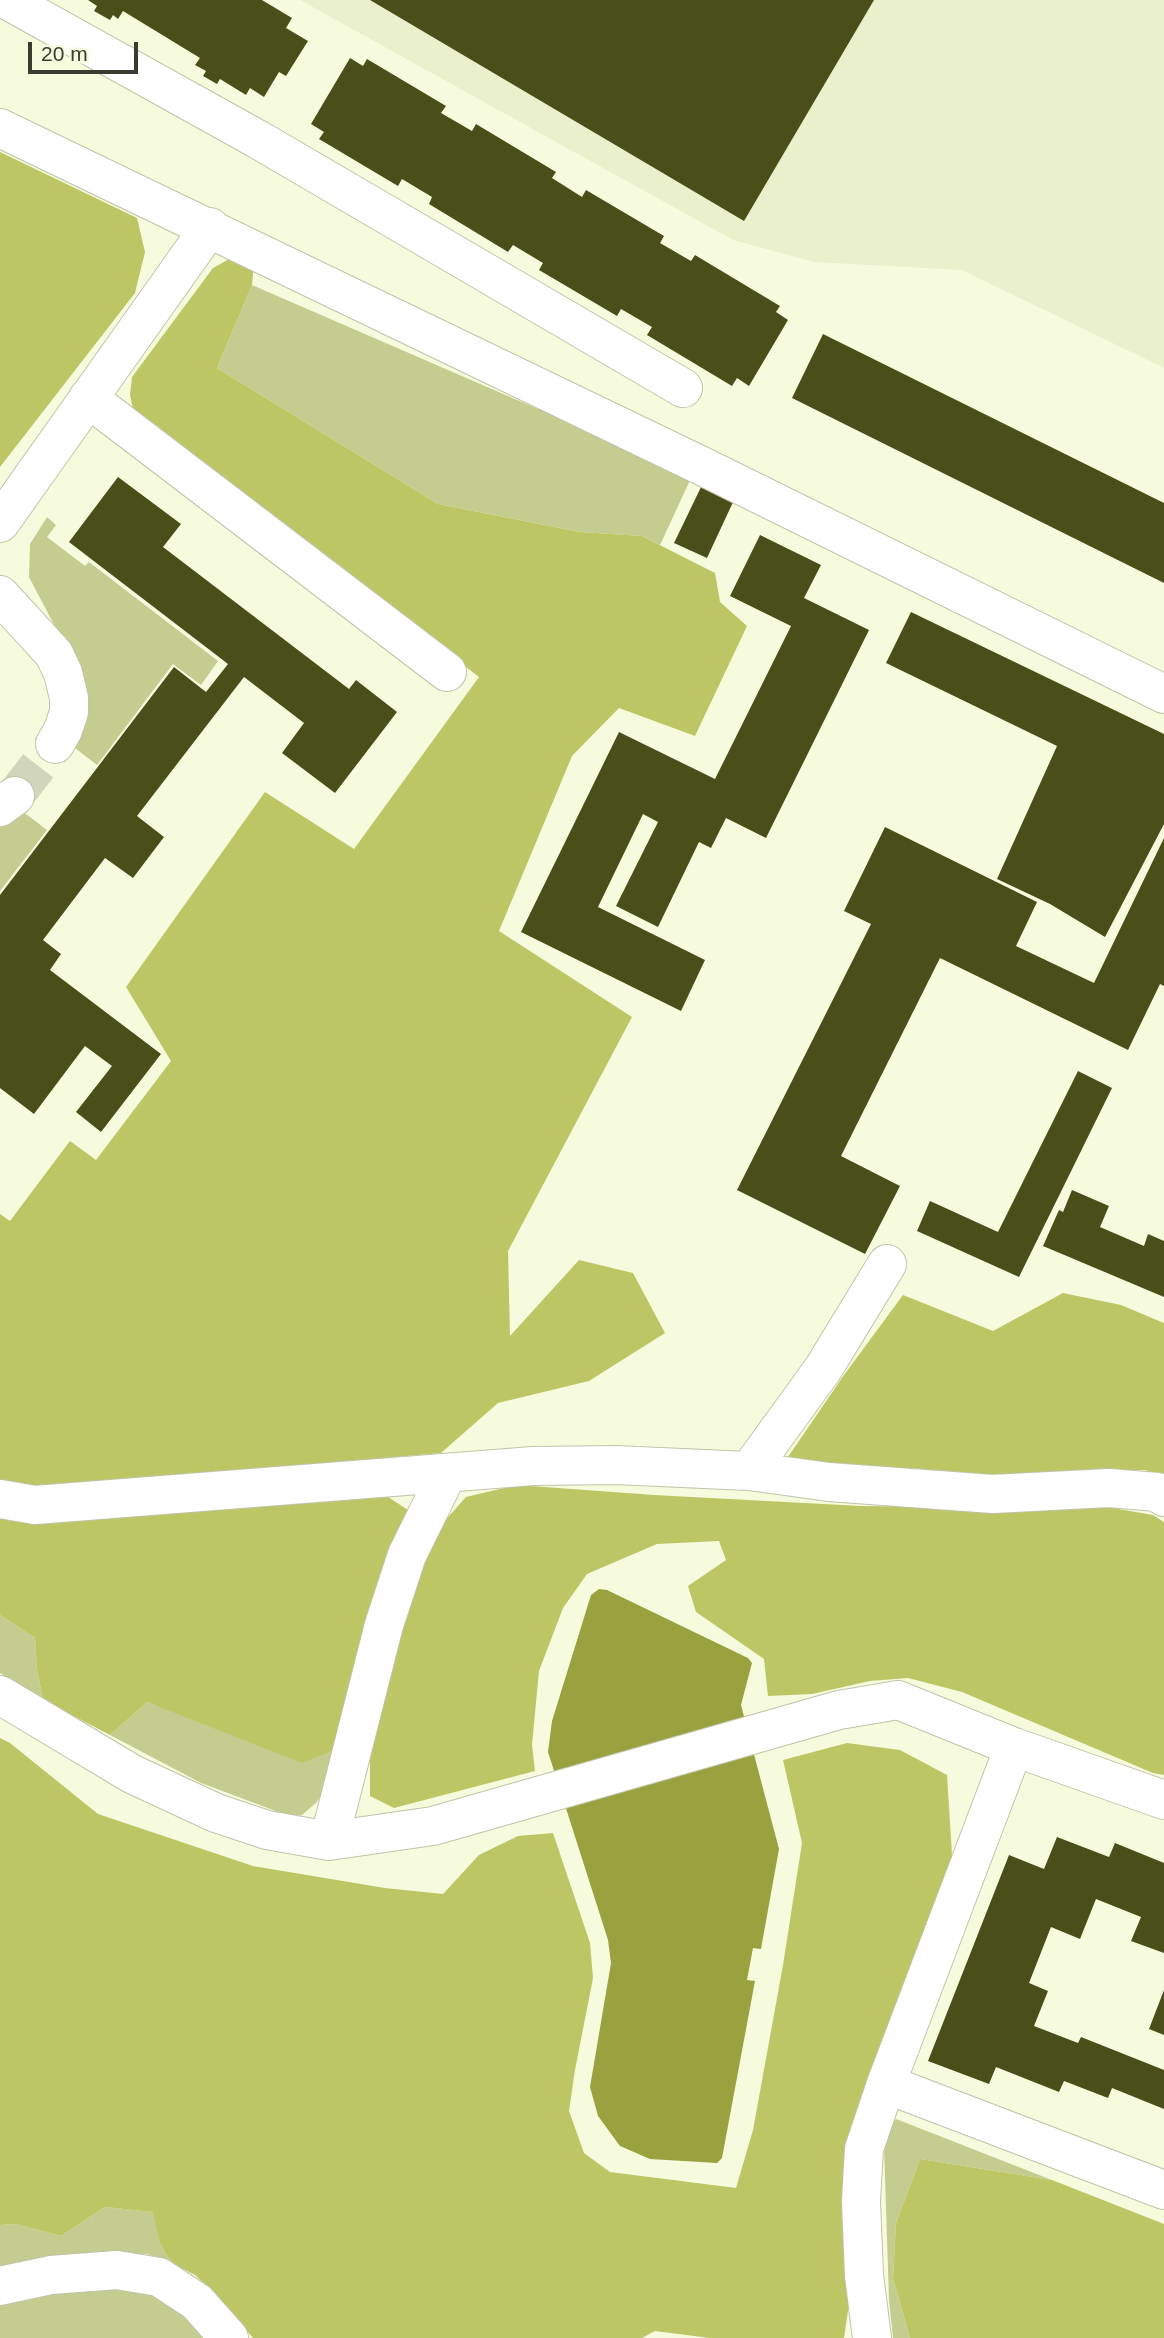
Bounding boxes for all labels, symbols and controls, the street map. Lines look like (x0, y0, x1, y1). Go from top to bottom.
scale bar (32, 28, 142, 72)
text: 20 m (41, 42, 88, 65)

